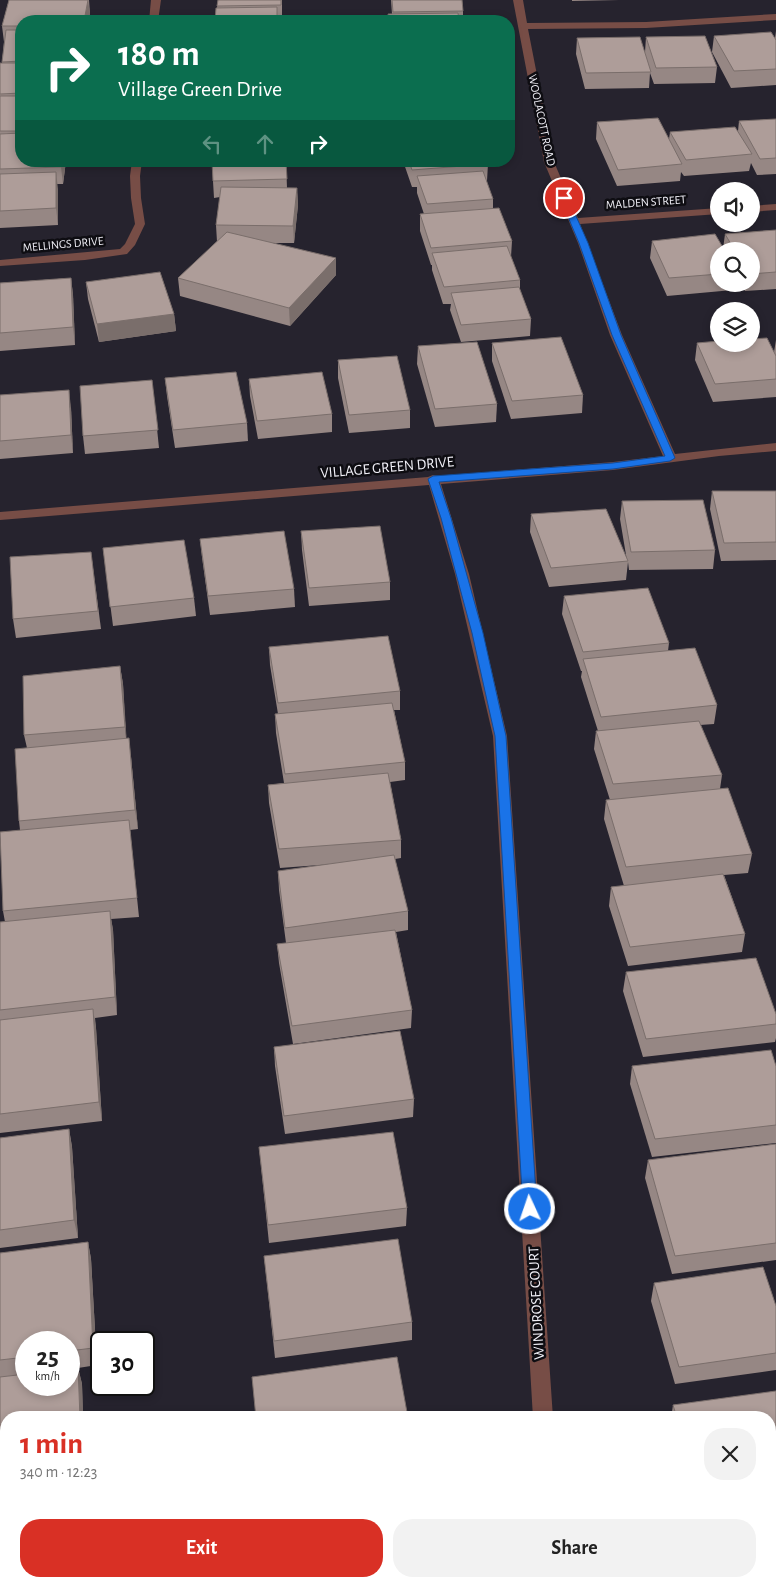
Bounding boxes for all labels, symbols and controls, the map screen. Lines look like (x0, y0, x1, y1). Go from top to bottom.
icon: right (35, 35, 100, 100)
text: 180 m (118, 37, 200, 72)
street label: WOOLACOTT ROAD (526, 73, 558, 167)
text: Village Green Drive (118, 78, 282, 100)
icon: left (198, 130, 226, 158)
icon: ahead (251, 130, 279, 158)
icon: right (304, 130, 332, 158)
pin (543, 177, 585, 219)
map controls (710, 182, 760, 352)
button: sound (710, 182, 760, 232)
icon: arrive (550, 184, 578, 212)
street label: MALDEN STREET (605, 193, 687, 211)
street label: MELLINGS DRIVE (22, 234, 104, 254)
button: search (710, 242, 760, 292)
button: layers (710, 302, 760, 352)
street label: VILLAGE GREEN DRIVE (320, 454, 454, 481)
position arrow (503, 1182, 555, 1234)
street label: WINDROSE COURT (526, 1245, 547, 1360)
speed limit sign: 30 (90, 1331, 155, 1396)
text: 25 (36, 1345, 59, 1370)
text: km/h (35, 1370, 60, 1382)
button: close (704, 1428, 756, 1480)
text: 1 min (20, 1429, 83, 1459)
text: 340 m · 12:23 (20, 1464, 97, 1480)
button: Exit (20, 1519, 383, 1577)
button: Share (393, 1519, 756, 1577)

